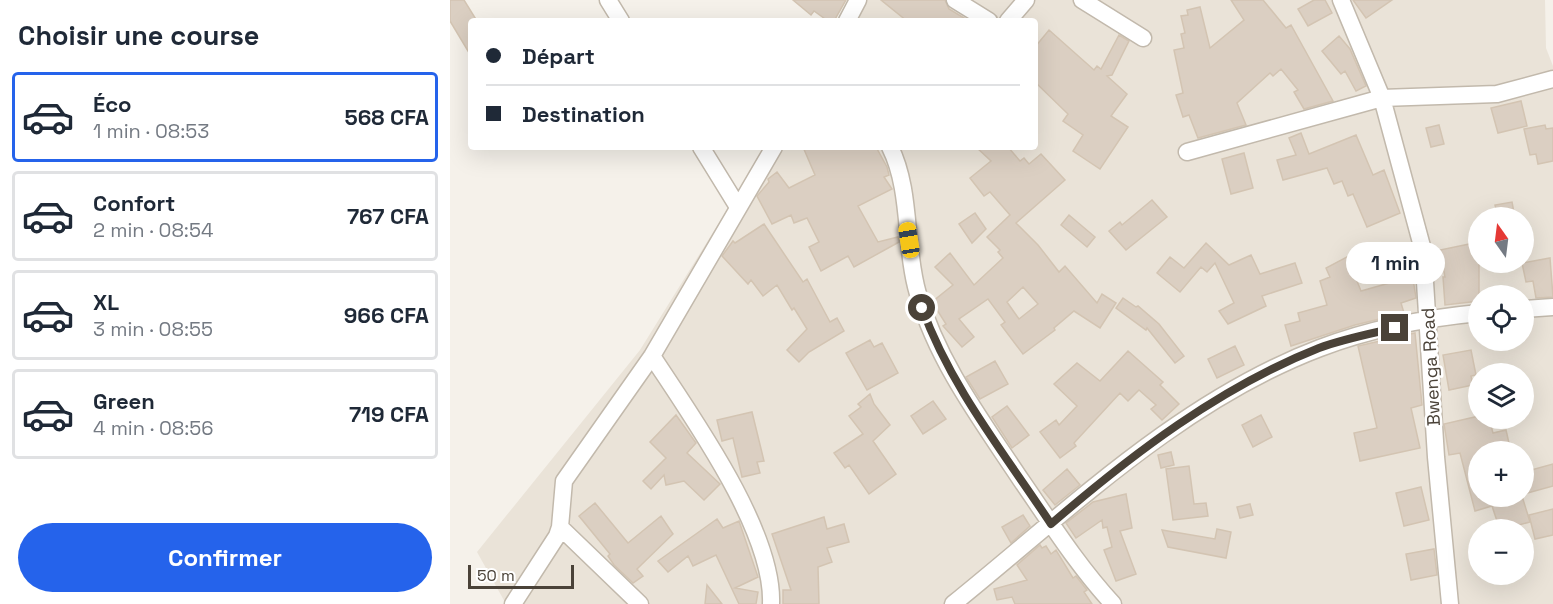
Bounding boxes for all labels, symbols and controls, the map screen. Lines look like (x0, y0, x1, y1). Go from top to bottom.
text: Choisir une course (18, 18, 259, 53)
text: Départ (522, 42, 595, 70)
icon: car (21, 90, 75, 144)
text: Éco (93, 90, 132, 118)
text: Destination (522, 100, 645, 128)
text: 568 CFA (345, 103, 429, 131)
text: 1 min · 08:53 (93, 118, 209, 144)
icon: car (21, 189, 75, 243)
text: Confort (93, 189, 175, 217)
text: 767 CFA (347, 202, 429, 230)
north arrow (1468, 207, 1534, 273)
map controls (1468, 207, 1534, 585)
text: 2 min · 08:54 (93, 217, 213, 243)
car (897, 221, 921, 259)
callout: 1 min (1346, 241, 1444, 283)
text: 1 min (1371, 250, 1420, 276)
button: locate (1468, 285, 1534, 351)
icon: car (21, 288, 75, 342)
text: XL (93, 288, 119, 316)
route start (908, 294, 935, 321)
text: 966 CFA (344, 301, 429, 329)
street label: Bwenga Road (1416, 307, 1445, 427)
route end (1381, 314, 1408, 341)
text: 3 min · 08:55 (93, 316, 213, 342)
button: layers (1468, 363, 1534, 429)
icon: car (21, 387, 75, 441)
text: Green (93, 387, 155, 415)
text: 719 CFA (349, 400, 429, 428)
text: 4 min · 08:56 (93, 415, 214, 441)
button: + (1468, 441, 1534, 507)
button: − (1468, 519, 1534, 585)
button: Confirmer (18, 523, 432, 592)
scale bar (468, 562, 574, 590)
text: 50 m (477, 565, 515, 586)

